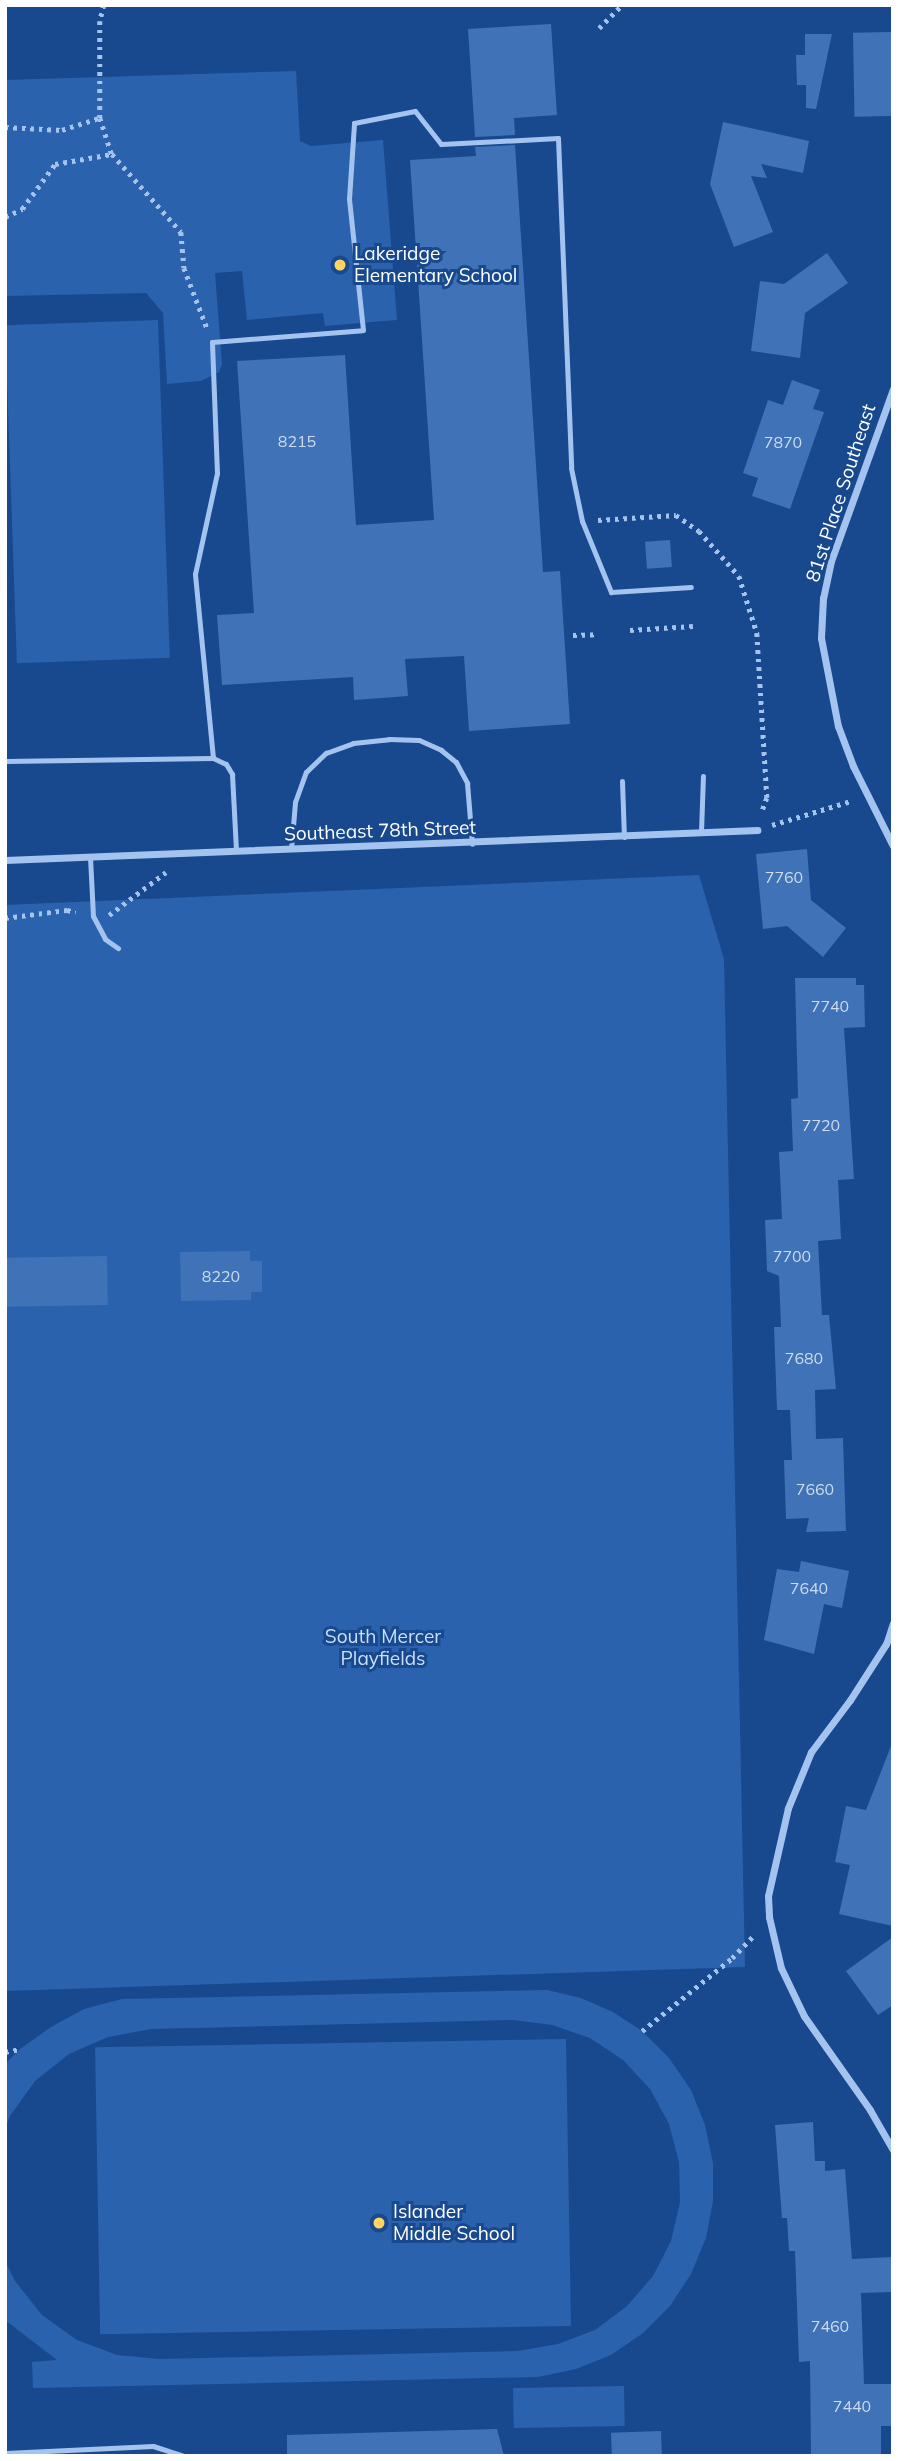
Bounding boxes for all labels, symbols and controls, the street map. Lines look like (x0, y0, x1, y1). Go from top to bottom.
place label: Lakeridge Elementary School (354, 243, 517, 287)
marker: Lakeridge Elementary School (332, 257, 348, 273)
street label: 81st Place Southeast (801, 401, 881, 585)
house number: 8215 (278, 431, 316, 451)
house number: 7870 (764, 432, 802, 452)
street label: Southeast 78th Street (284, 816, 476, 846)
house number: 7760 (765, 867, 803, 887)
house number: 7740 (811, 996, 849, 1016)
house number: 7720 (802, 1115, 840, 1135)
house number: 7700 (773, 1246, 811, 1266)
house number: 8220 (202, 1266, 240, 1286)
house number: 7680 (785, 1348, 823, 1368)
house number: 7660 (796, 1479, 834, 1499)
house number: 7640 (790, 1578, 828, 1598)
park label: South Mercer Playfields (325, 1626, 441, 1670)
place label: Islander Middle School (393, 2201, 515, 2245)
marker: Islander Middle School (371, 2215, 387, 2231)
house number: 7460 (811, 2316, 849, 2336)
house number: 7440 (833, 2396, 871, 2416)

